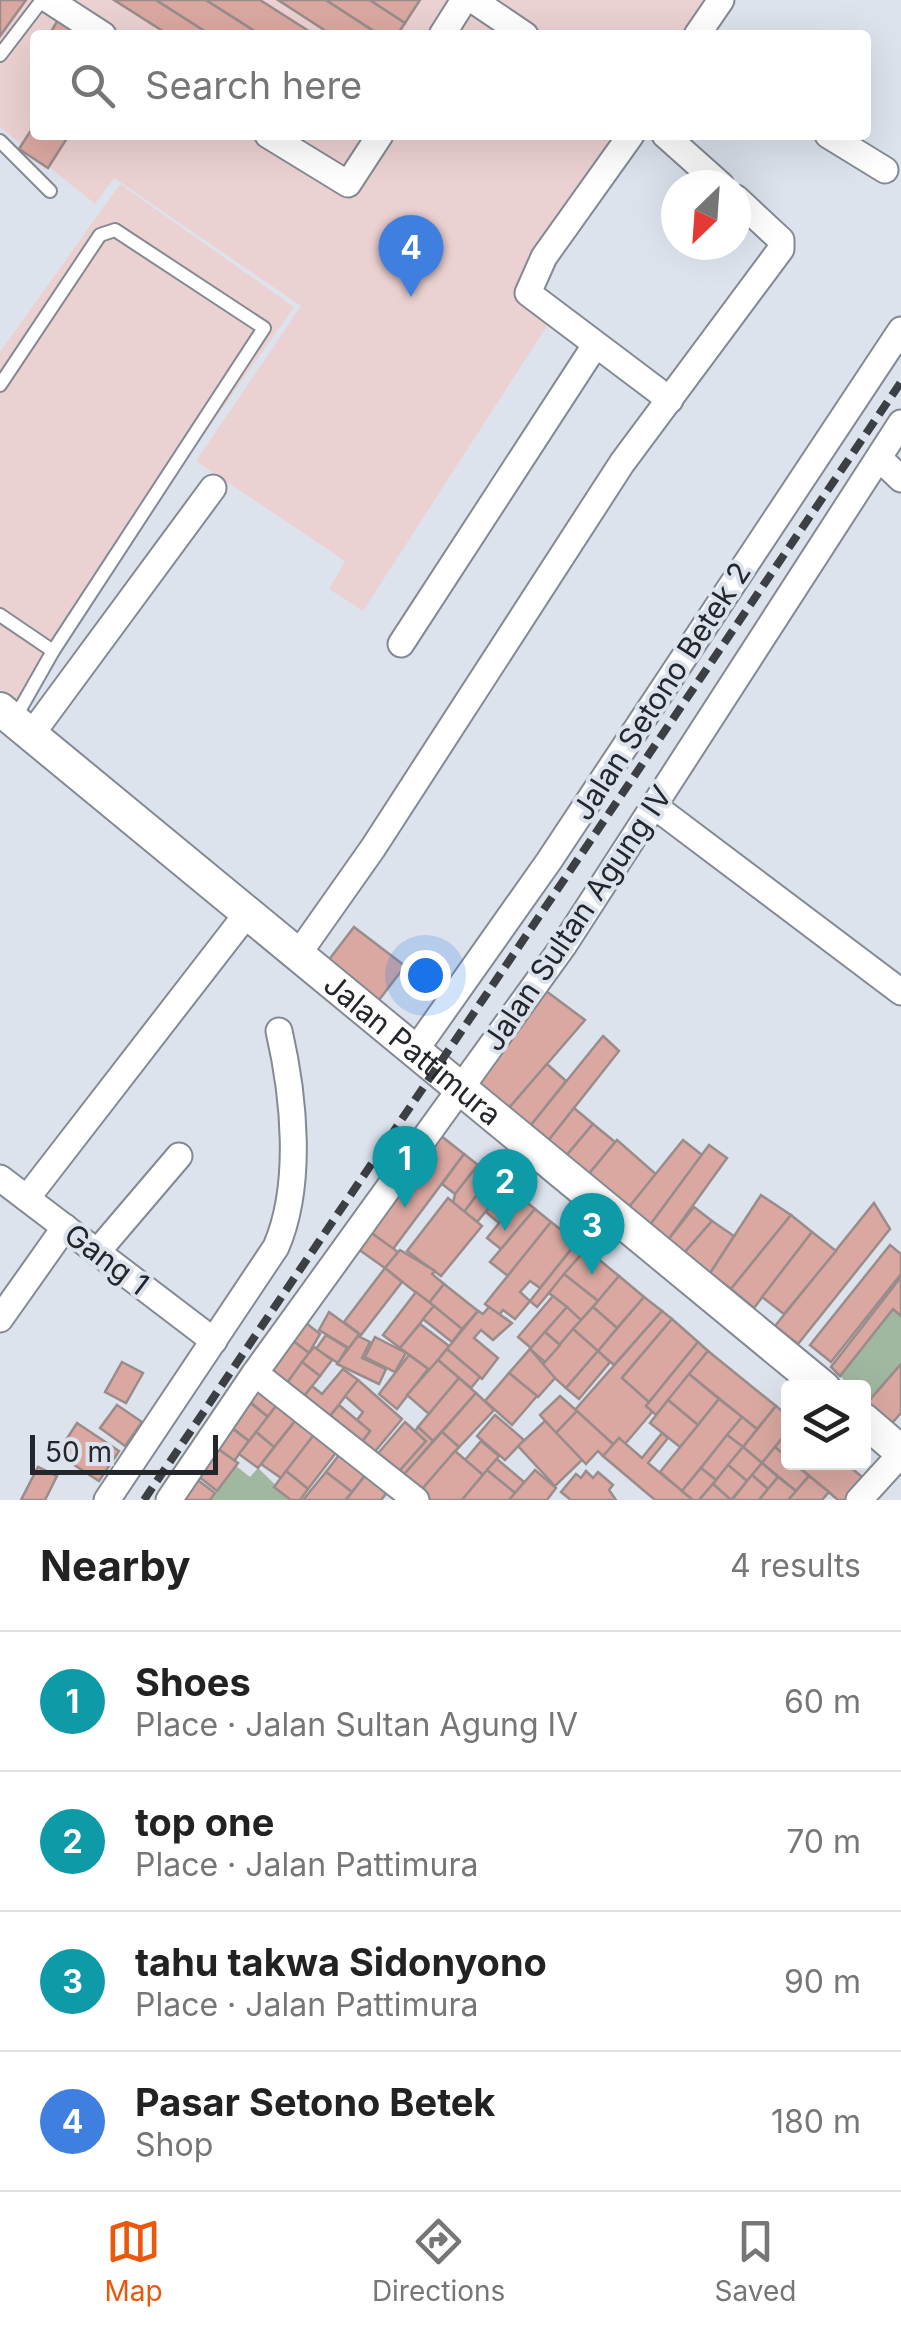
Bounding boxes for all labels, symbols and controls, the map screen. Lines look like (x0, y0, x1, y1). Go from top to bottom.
search box (30, 30, 871, 140)
icon: search (65, 58, 120, 113)
text: Search here (145, 62, 362, 108)
north arrow (661, 170, 751, 260)
pin: 4 (378, 214, 444, 297)
street label: Jalan Setono Betek 2 (564, 555, 758, 827)
street label: Jalan Sultan Agung IV (475, 779, 679, 1057)
your location (400, 950, 451, 1001)
street label: Jalan Pattimura (317, 966, 509, 1133)
pin: 1 (372, 1126, 438, 1208)
pin: 2 (472, 1148, 538, 1231)
pin: 3 (560, 1192, 624, 1275)
street label: Gang 1 (58, 1216, 156, 1302)
map controls (781, 1380, 871, 1470)
button: layers (781, 1380, 871, 1470)
scale bar (30, 1430, 218, 1474)
text: 50 m (45, 1435, 112, 1469)
text: Nearby (40, 1540, 191, 1591)
text: 4 results (730, 1546, 861, 1585)
text: Shoes (135, 1659, 251, 1705)
text: 1 (66, 1682, 79, 1721)
text: 60 m (784, 1682, 861, 1721)
text: Place · Jalan Sultan Agung IV (135, 1705, 578, 1744)
text: top one (135, 1799, 274, 1845)
text: 2 (62, 1822, 83, 1861)
text: 70 m (786, 1822, 861, 1861)
text: Place · Jalan Pattimura (135, 1845, 478, 1884)
text: tahu takwa Sidonyono (135, 1939, 547, 1985)
text: 3 (62, 1962, 83, 2001)
text: 90 m (784, 1962, 861, 2001)
text: Place · Jalan Pattimura (135, 1985, 478, 2024)
text: Pasar Setono Betek (135, 2079, 495, 2125)
text: 4 (62, 2102, 83, 2141)
text: 180 m (771, 2102, 861, 2141)
text: Shop (135, 2125, 213, 2164)
tab: Map (105, 2214, 163, 2308)
tab: Directions (372, 2214, 505, 2308)
tab: Saved (714, 2214, 796, 2308)

